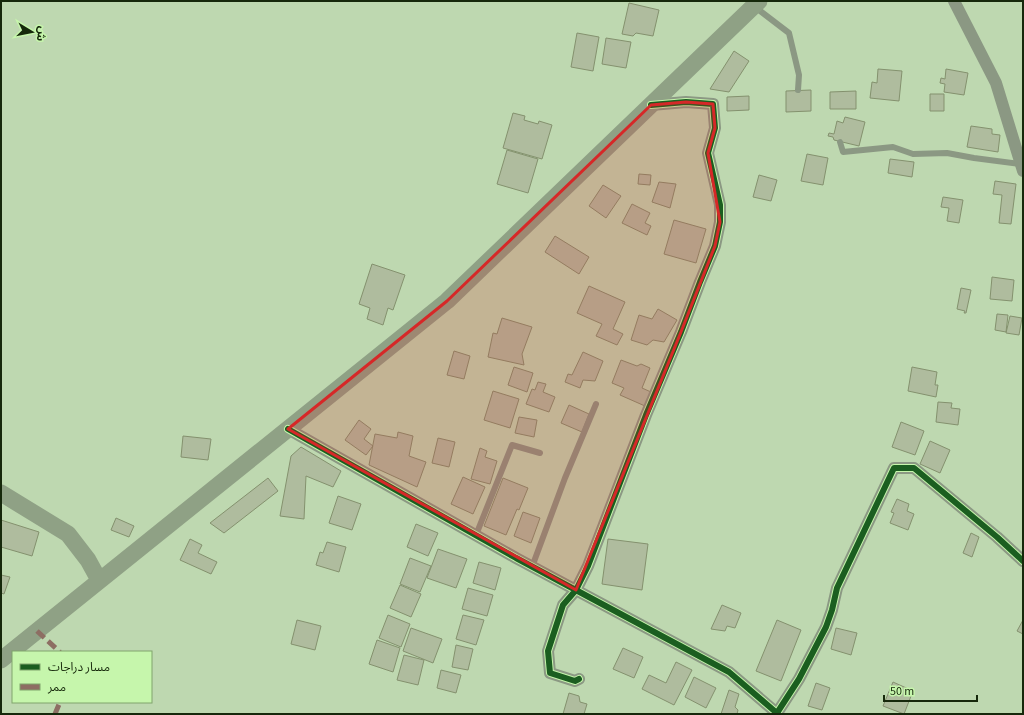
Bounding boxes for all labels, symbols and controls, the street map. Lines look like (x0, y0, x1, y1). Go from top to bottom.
north arrow (12, 12, 52, 52)
text: ش (33, 25, 50, 42)
legend (12, 651, 152, 703)
text: مسار دراجات (48, 659, 110, 676)
scale bar (884, 677, 977, 703)
text: ممر (47, 679, 66, 696)
text: 50 m (890, 683, 914, 700)

